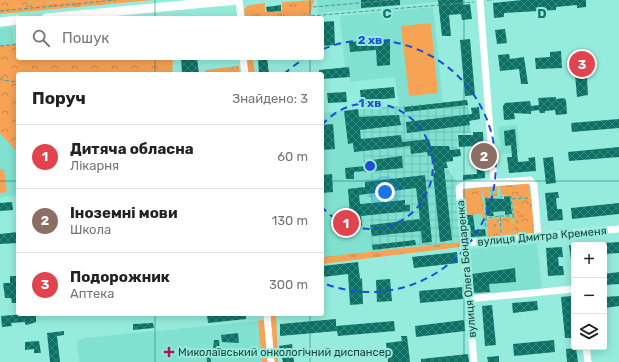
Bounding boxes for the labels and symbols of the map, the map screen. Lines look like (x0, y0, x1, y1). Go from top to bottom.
text: C (382, 6, 392, 21)
text: D (537, 6, 547, 21)
text: 2 хв (358, 33, 382, 47)
pin: 3 (569, 49, 595, 79)
text: 1 хв (359, 96, 381, 110)
pin: 2 (471, 141, 497, 171)
centre of rings (363, 159, 377, 173)
your location (375, 182, 395, 202)
street label: вулиця Олега Бондаренка (454, 200, 479, 338)
pin: 1 (333, 208, 359, 238)
street label: вулиця Дмитра Кременя (477, 224, 607, 249)
marker: Миколаївський онкологічний диспансер (163, 346, 175, 358)
place label: Миколаївський онкологічний диспансер (178, 346, 391, 359)

